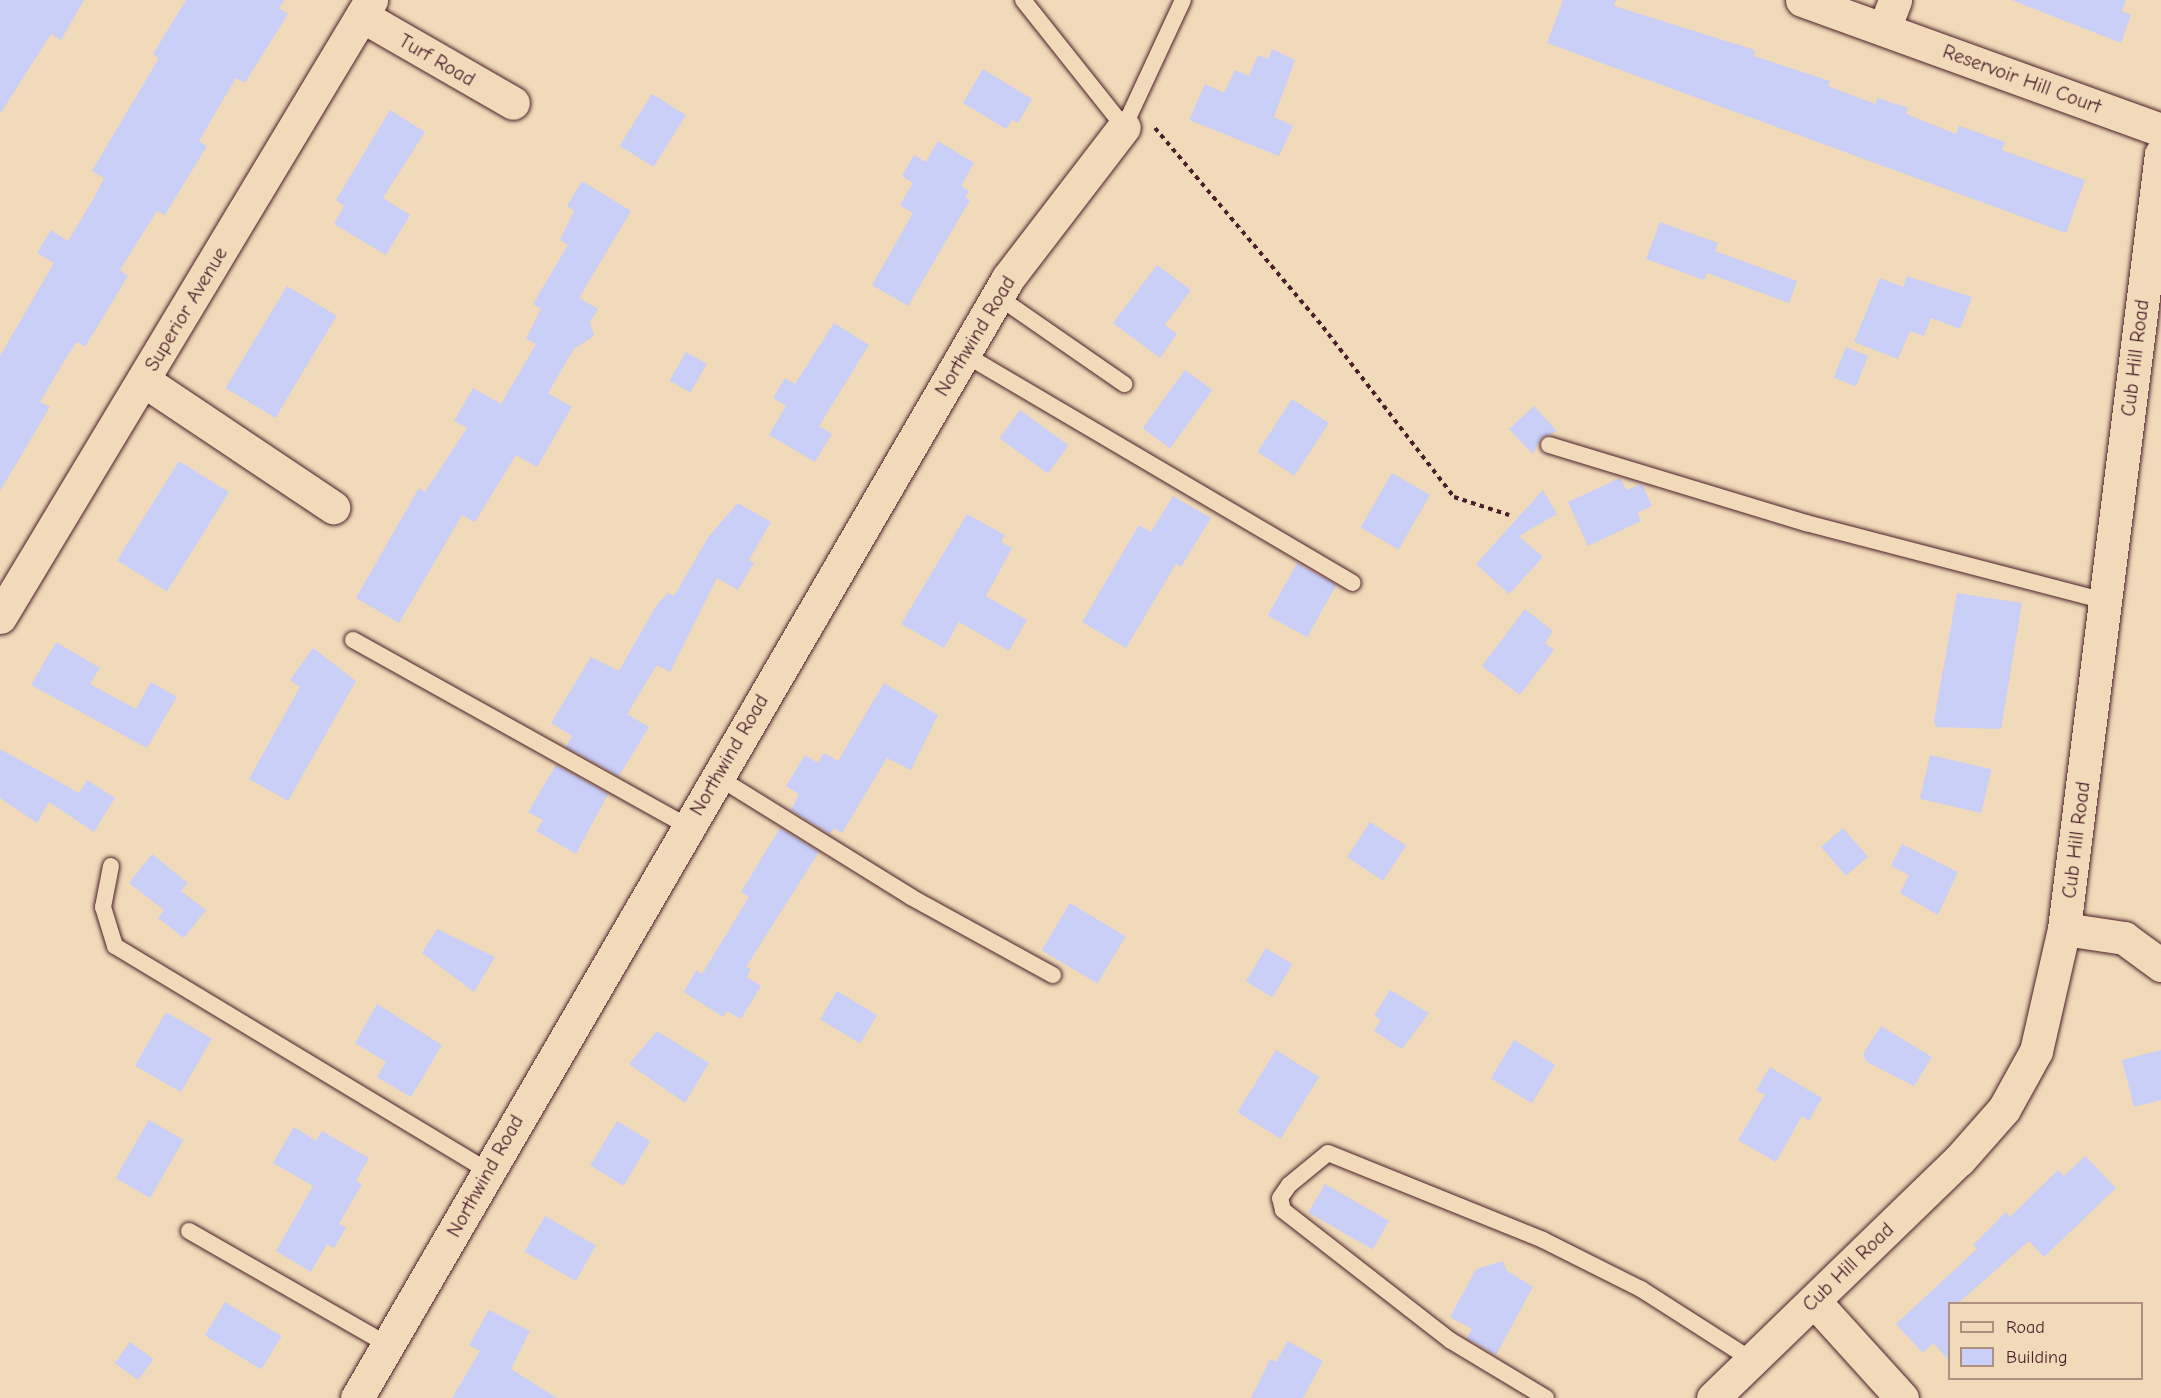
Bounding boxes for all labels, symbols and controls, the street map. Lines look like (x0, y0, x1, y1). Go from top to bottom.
street label: Turf Road (395, 29, 479, 91)
street label: Reservoir Hill Court (1940, 39, 2104, 119)
street label: Superior Avenue (140, 243, 232, 375)
street label: Northwind Road (930, 271, 1020, 401)
street label: Cub Hill Road (2116, 298, 2154, 418)
street label: Northwind Road (685, 690, 773, 820)
street label: Cub Hill Road (2057, 780, 2095, 900)
street label: Northwind Road (442, 1111, 528, 1241)
street label: Cub Hill Road (1797, 1218, 1899, 1316)
legend (1948, 1302, 2143, 1380)
text: Road (2006, 1317, 2045, 1338)
text: Building (2006, 1347, 2068, 1368)

